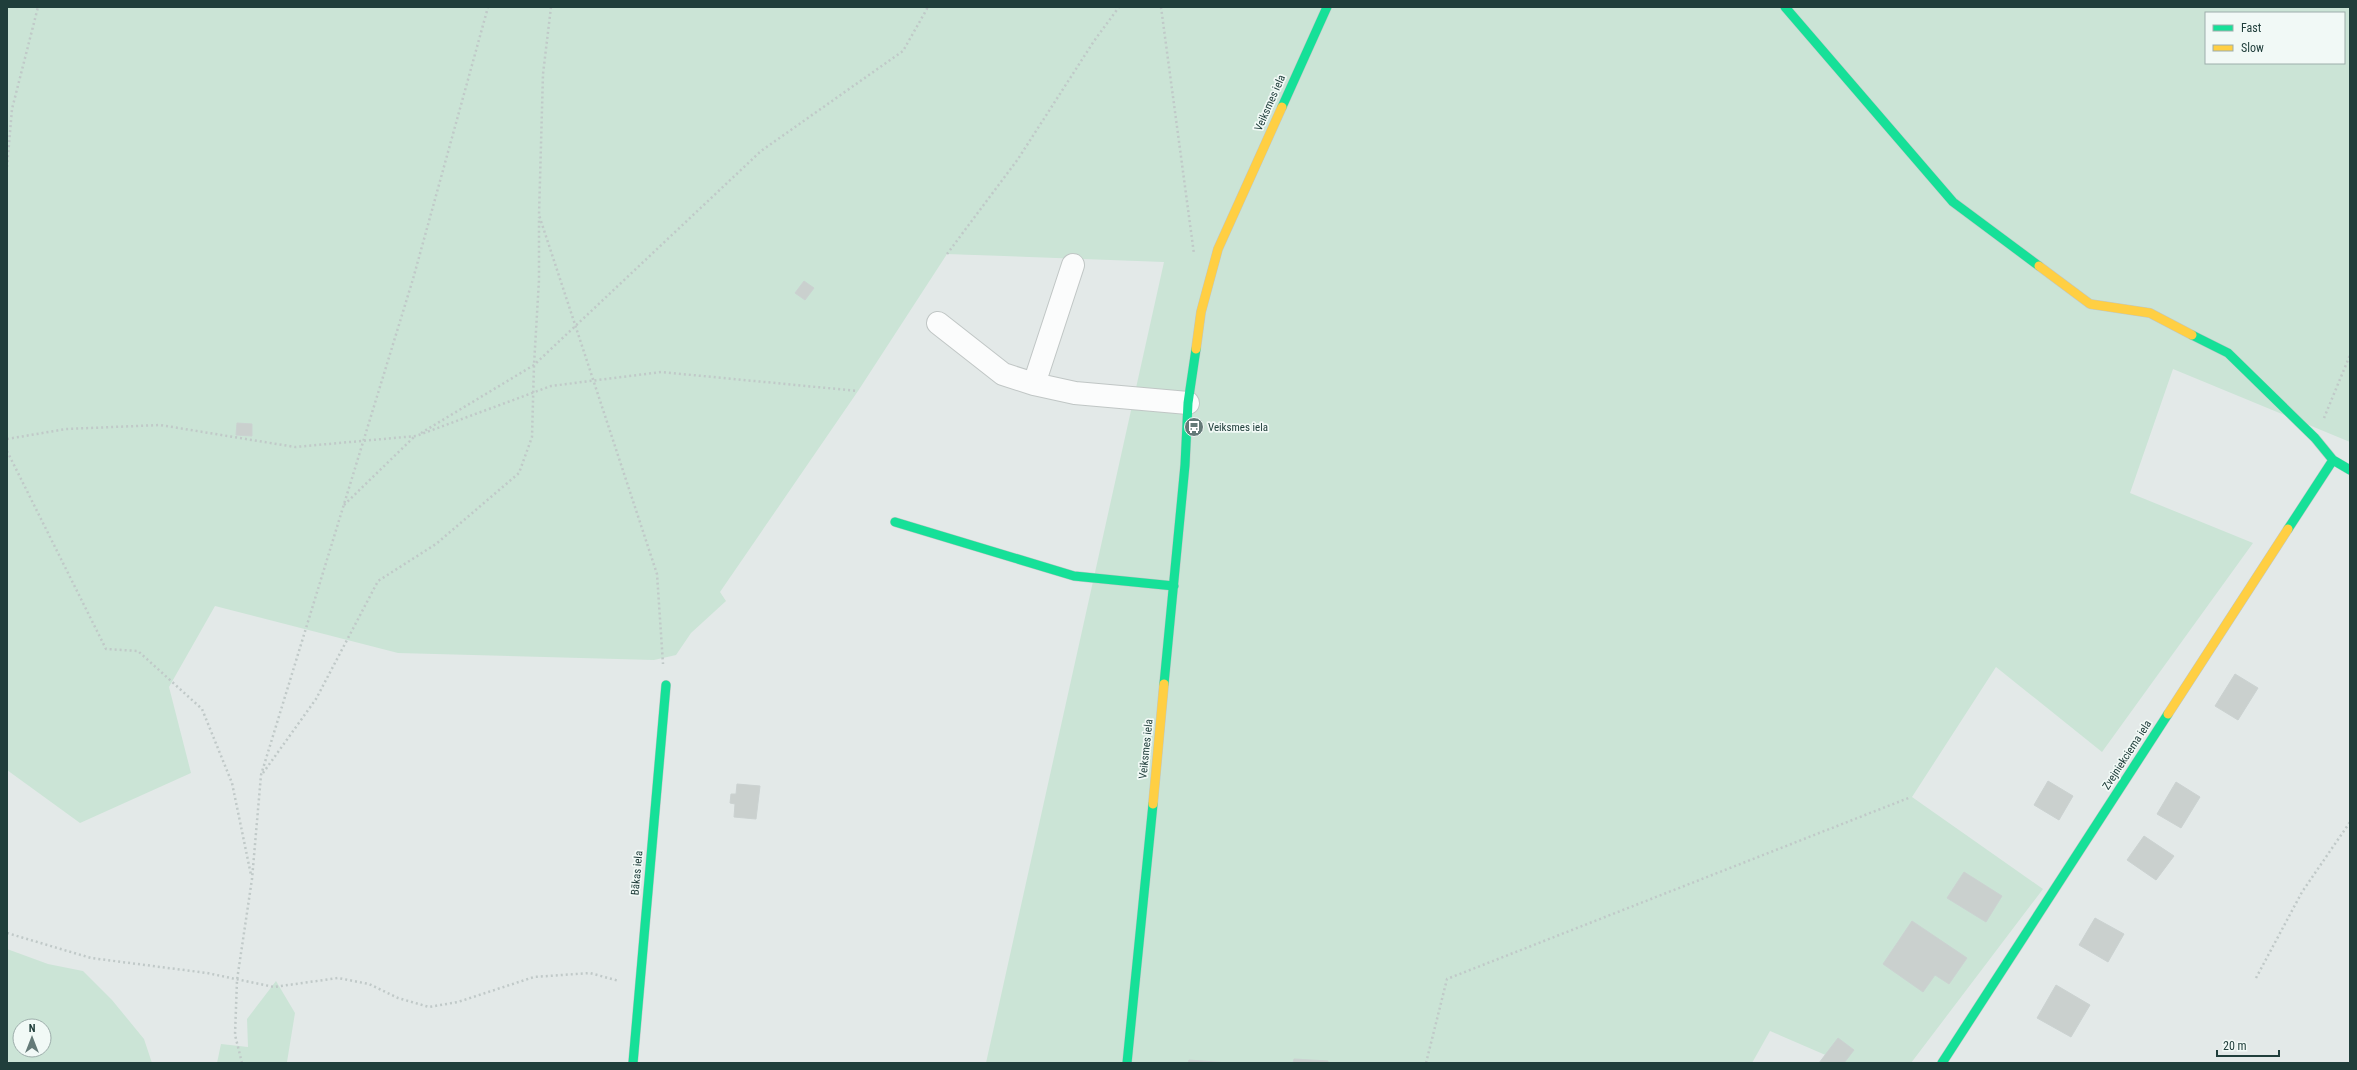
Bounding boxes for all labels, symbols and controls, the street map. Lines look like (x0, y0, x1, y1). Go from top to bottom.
legend (2205, 12, 2345, 64)
text: Fast (2241, 21, 2262, 35)
text: Slow (2241, 41, 2264, 55)
street label: Veiksmes iela (1252, 73, 1288, 133)
bus stop icon: Veiksmes iela (1183, 416, 1205, 438)
place label: Veiksmes iela (1208, 421, 1268, 434)
street label: Veiksmes iela (1136, 718, 1156, 780)
street label: Zvejniekciema iela (2100, 718, 2154, 792)
street label: Bākas iela (629, 850, 645, 896)
north arrow (12, 1018, 52, 1058)
text: N (29, 1022, 36, 1035)
scale bar (2217, 1032, 2279, 1058)
text: 20 m (2223, 1039, 2247, 1053)

